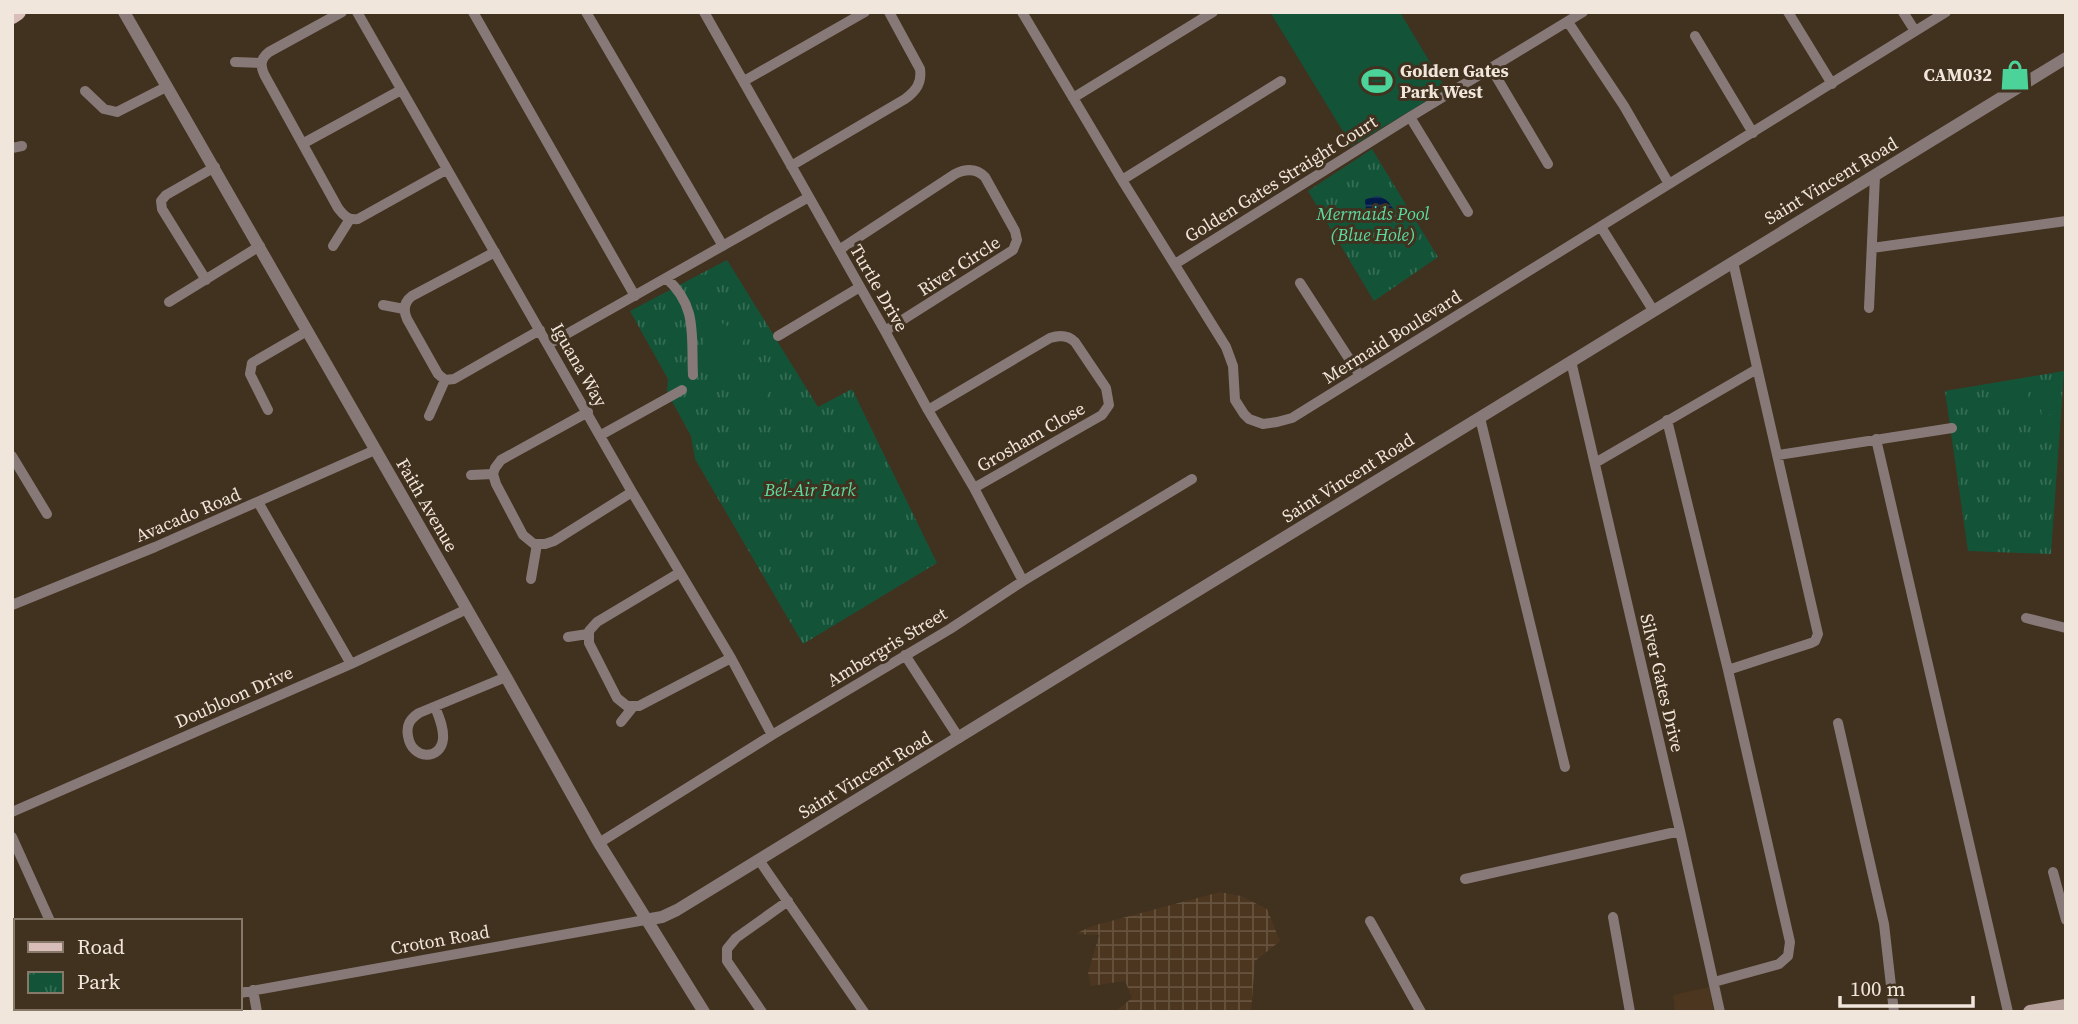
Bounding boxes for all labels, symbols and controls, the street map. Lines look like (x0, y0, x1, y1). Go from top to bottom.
place label: Golden Gates Park West (1400, 58, 1509, 104)
shop icon: CAM032 (1998, 58, 2032, 92)
place label: CAM032 (1923, 62, 1992, 87)
sports icon: Golden Gates Park West (1360, 64, 1394, 98)
street label: Golden Gates Straight Court (1180, 109, 1382, 248)
street label: Saint Vincent Road (1759, 131, 1902, 230)
park label: Mermaids Pool (Blue Hole) (1316, 201, 1429, 247)
street label: River Circle (913, 230, 1005, 302)
street label: Turtle Drive (844, 240, 914, 336)
street label: Mermaid Boulevard (1318, 284, 1466, 389)
street label: Iguana Way (545, 318, 614, 412)
street label: Grosham Close (972, 395, 1089, 478)
street label: Saint Vincent Road (1277, 427, 1419, 528)
street label: Faith Avenue (391, 453, 464, 556)
park label: Bel-Air Park (763, 477, 856, 502)
street label: Avacado Road (131, 481, 244, 548)
street label: Ambergris Street (822, 601, 952, 692)
street label: Silver Gates Drive (1634, 611, 1691, 755)
street label: Doubloon Drive (171, 659, 297, 734)
street label: Saint Vincent Road (793, 725, 936, 824)
legend (14, 919, 242, 1010)
street label: Croton Road (388, 919, 491, 961)
text: Road (77, 932, 125, 961)
scale bar (1840, 964, 1973, 1008)
text: Park (77, 967, 121, 996)
text: 100 m (1850, 974, 1905, 1003)

